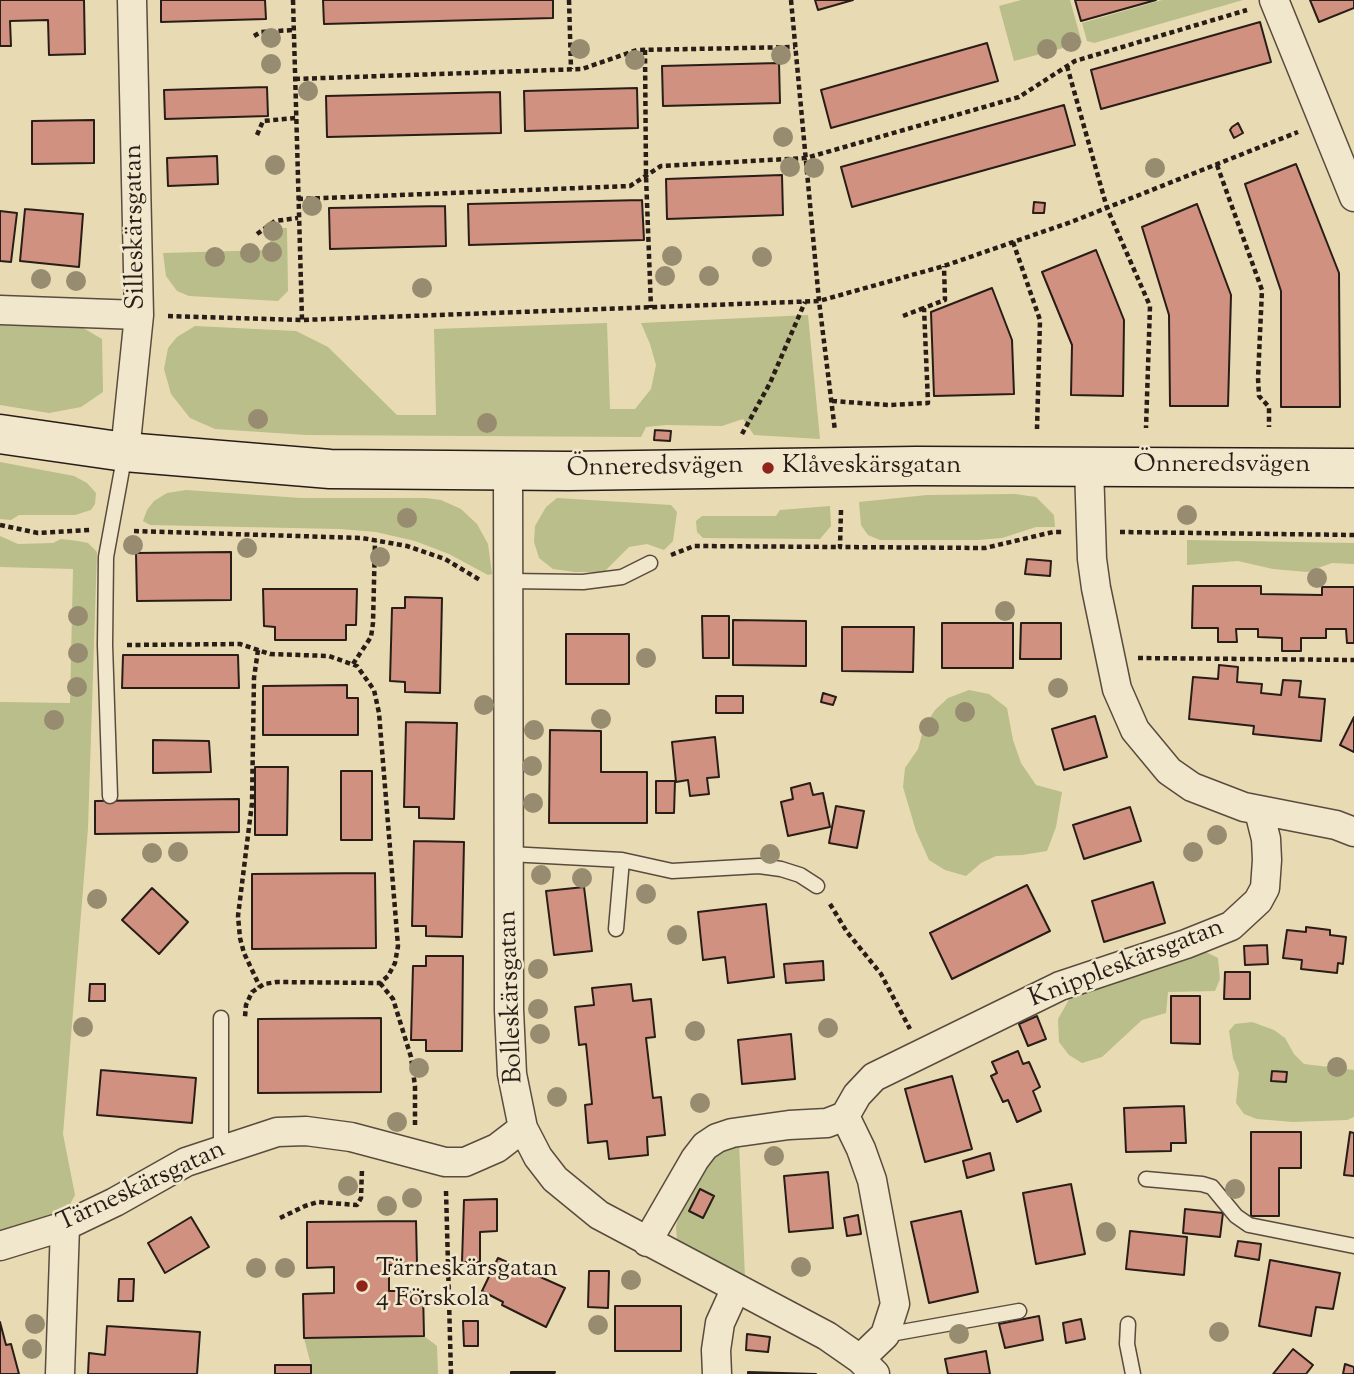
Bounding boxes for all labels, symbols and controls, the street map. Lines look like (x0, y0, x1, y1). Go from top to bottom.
street label: Silleskärsgatan (120, 144, 154, 310)
street label: Önneredsvägen (1134, 451, 1310, 483)
street label: Önneredsvägen (566, 452, 744, 486)
place label: Klåveskärsgatan (782, 452, 961, 484)
marker: Klåveskärsgatan (760, 460, 776, 476)
street label: Bolleskärsgatan (494, 910, 532, 1084)
street label: Knippleskärsgatan (1025, 914, 1229, 1016)
street label: Tärneskärsgatan (53, 1135, 231, 1241)
place label: Tärneskärsgatan 4 Förskola (376, 1255, 558, 1316)
marker: Tärneskärsgatan 4 Förskola (354, 1278, 370, 1294)

